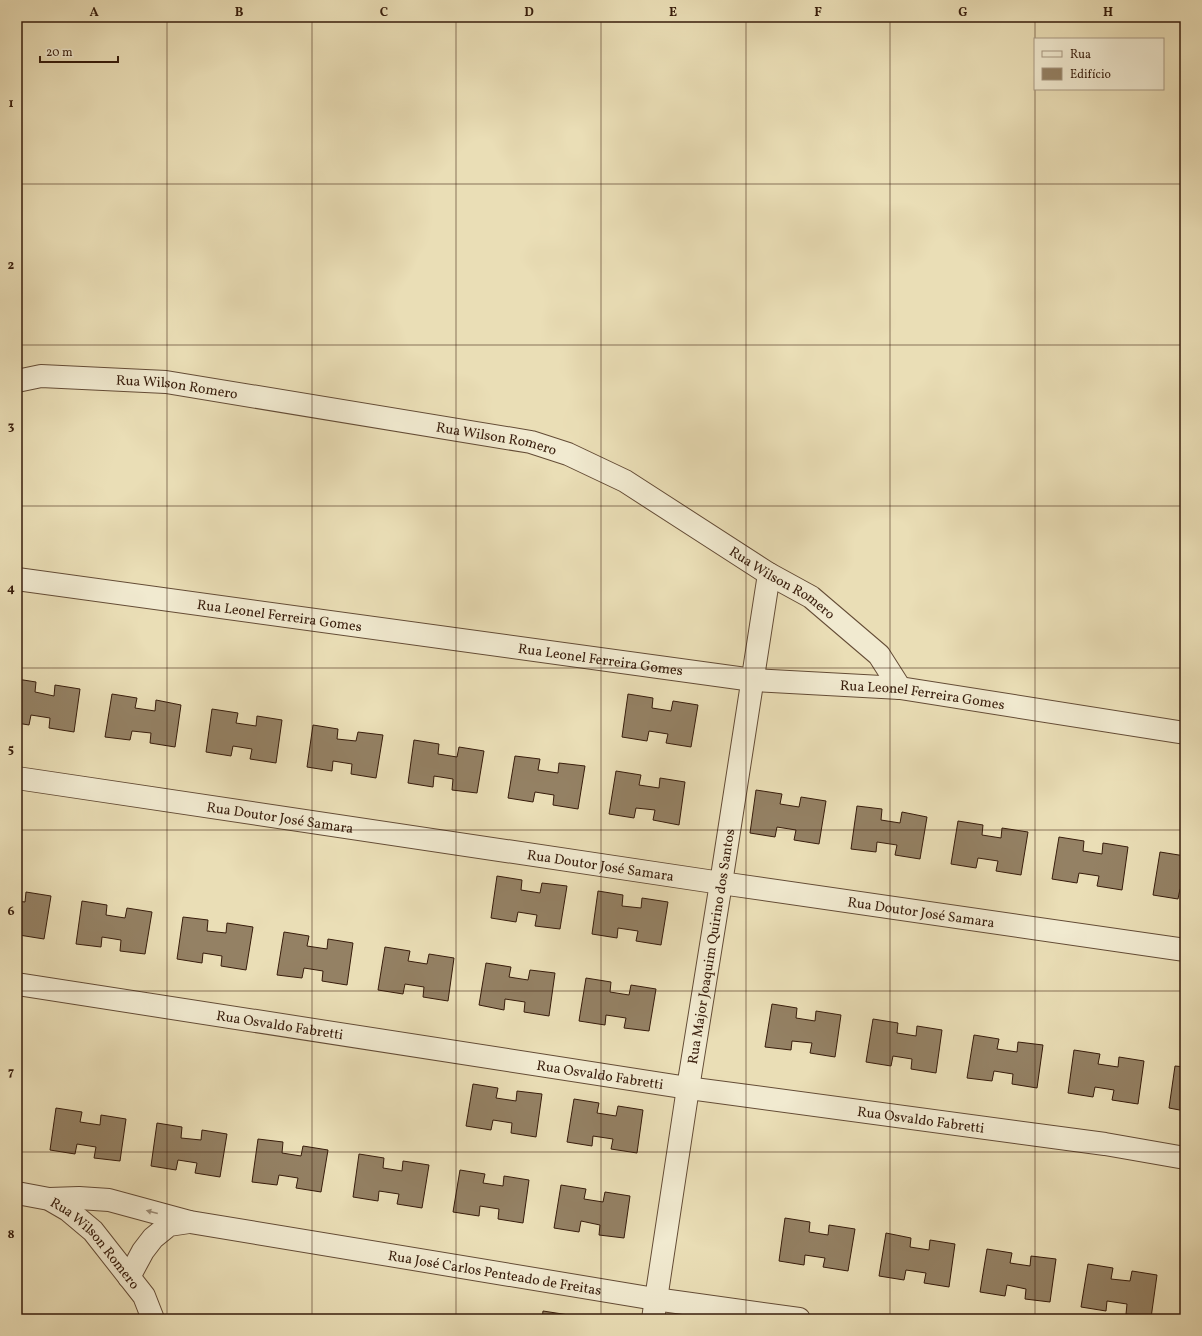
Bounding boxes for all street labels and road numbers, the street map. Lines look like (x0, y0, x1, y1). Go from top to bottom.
street label: Rua Wilson Romero (116, 372, 239, 405)
street label: Rua Wilson Romero (435, 419, 559, 461)
street label: Rua Wilson Romero (725, 543, 839, 625)
street label: Rua Leonel Ferreira Gomes (196, 596, 363, 637)
street label: Rua Leonel Ferreira Gomes (517, 640, 684, 681)
street label: Rua Leonel Ferreira Gomes (839, 677, 1006, 715)
street label: Rua Doutor José Samara (205, 798, 355, 839)
street label: Rua Major Joaquim Quirino dos Santos (684, 828, 740, 1066)
street label: Rua Doutor José Samara (526, 846, 675, 887)
street label: Rua Doutor José Samara (846, 893, 996, 933)
street label: Rua Osvaldo Fabretti (215, 1007, 344, 1045)
street label: Rua Osvaldo Fabretti (535, 1057, 665, 1095)
street label: Rua Osvaldo Fabretti (856, 1103, 986, 1139)
street label: Rua Wilson Romero (46, 1194, 143, 1294)
street label: Rua José Carlos Penteado de Freitas (386, 1247, 603, 1301)

